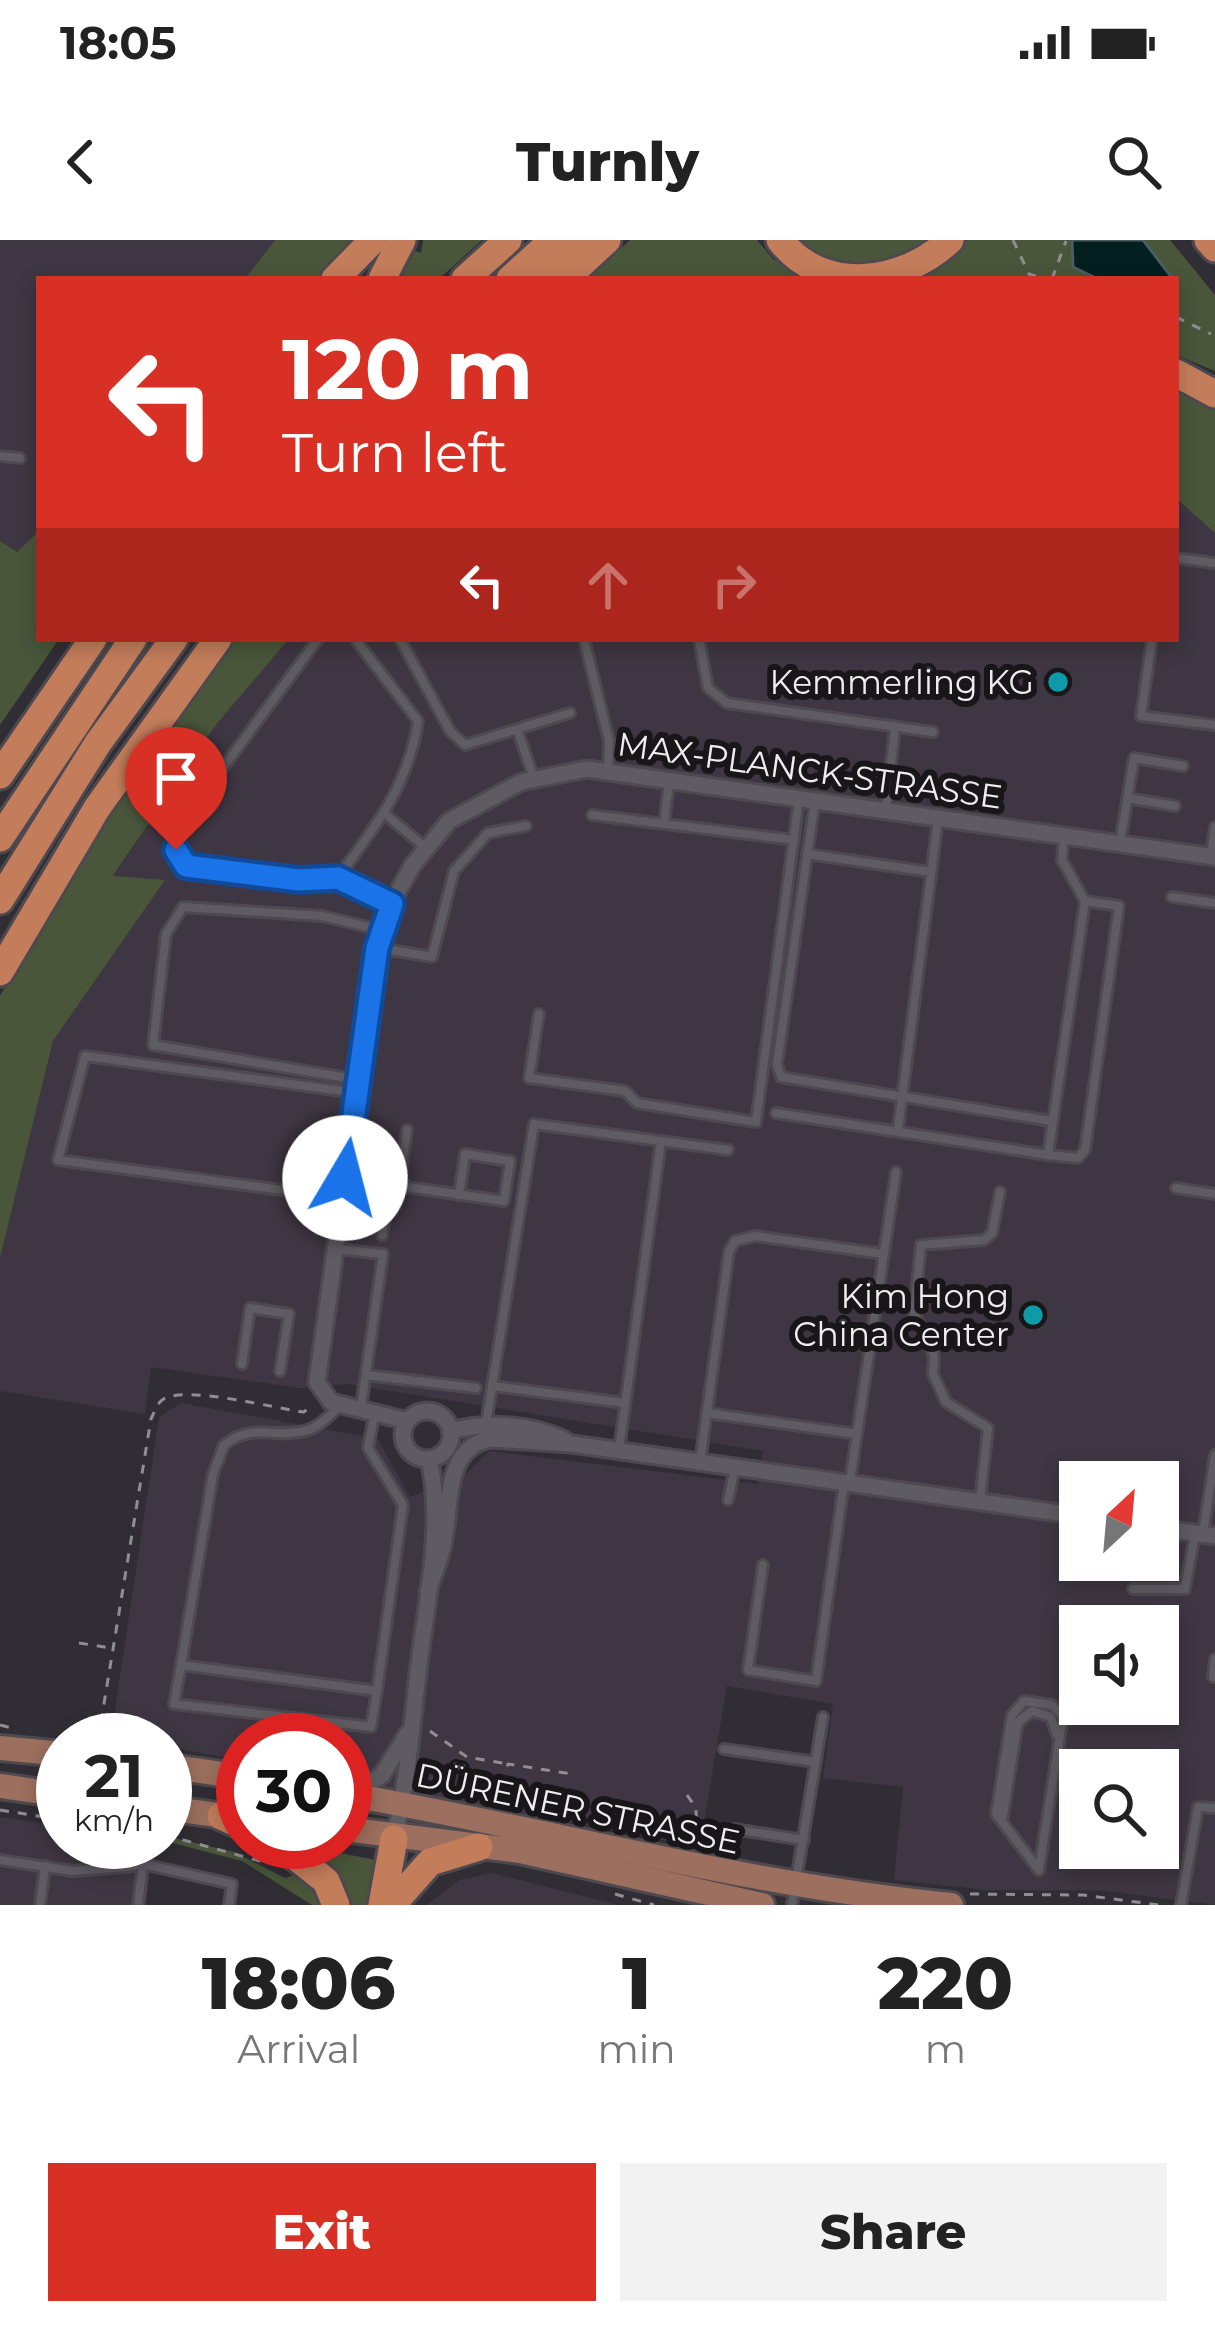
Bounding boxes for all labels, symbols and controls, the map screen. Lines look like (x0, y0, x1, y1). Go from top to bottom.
text: 18:05 (60, 15, 176, 70)
icon: back (48, 129, 114, 195)
text: Turnly (516, 129, 699, 195)
icon: search (1101, 129, 1167, 195)
text: 120 m (282, 318, 533, 420)
icon: left (84, 324, 240, 480)
text: Turn left (282, 420, 508, 486)
icon: left (449, 552, 515, 618)
icon: ahead (575, 552, 641, 618)
icon: right (701, 552, 767, 618)
place label: Kemmerling KG (769, 662, 1034, 702)
marker: Kemmerling KG (1045, 669, 1071, 695)
street label: MAX-PLANCK-STRASSE (615, 723, 1005, 817)
pin (125, 727, 227, 850)
icon: arrive (143, 745, 209, 811)
position arrow (282, 1115, 408, 1241)
place label: Kim Hong China Center (793, 1276, 1009, 1354)
marker: Kim Hong China Center (1020, 1302, 1046, 1328)
north arrow (1059, 1461, 1179, 1581)
map controls (1059, 1461, 1179, 1869)
button: sound (1059, 1605, 1179, 1725)
speed limit sign: 30 (216, 1713, 372, 1869)
text: 21 (85, 1739, 143, 1812)
button: search (1059, 1749, 1179, 1869)
street label: DÜRENER STRASSE (413, 1754, 743, 1862)
text: km/h (74, 1802, 154, 1839)
text: 18:06 (202, 1939, 396, 2027)
text: 1 (622, 1939, 651, 2027)
text: 220 (878, 1939, 1013, 2027)
text: Arrival (237, 2025, 360, 2073)
text: min (597, 2025, 676, 2073)
text: m (925, 2025, 966, 2073)
button: Exit (48, 2163, 596, 2301)
button: Share (620, 2163, 1167, 2301)

